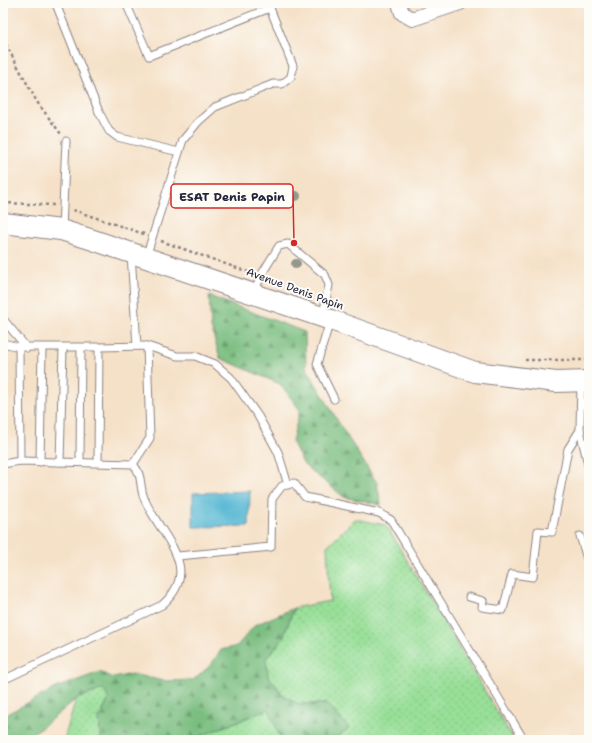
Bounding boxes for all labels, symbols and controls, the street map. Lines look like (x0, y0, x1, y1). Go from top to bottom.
callout: ESAT Denis Papin (171, 184, 293, 208)
text: ESAT Denis Papin (179, 189, 285, 205)
street label: Avenue Denis Papin (244, 264, 346, 314)

